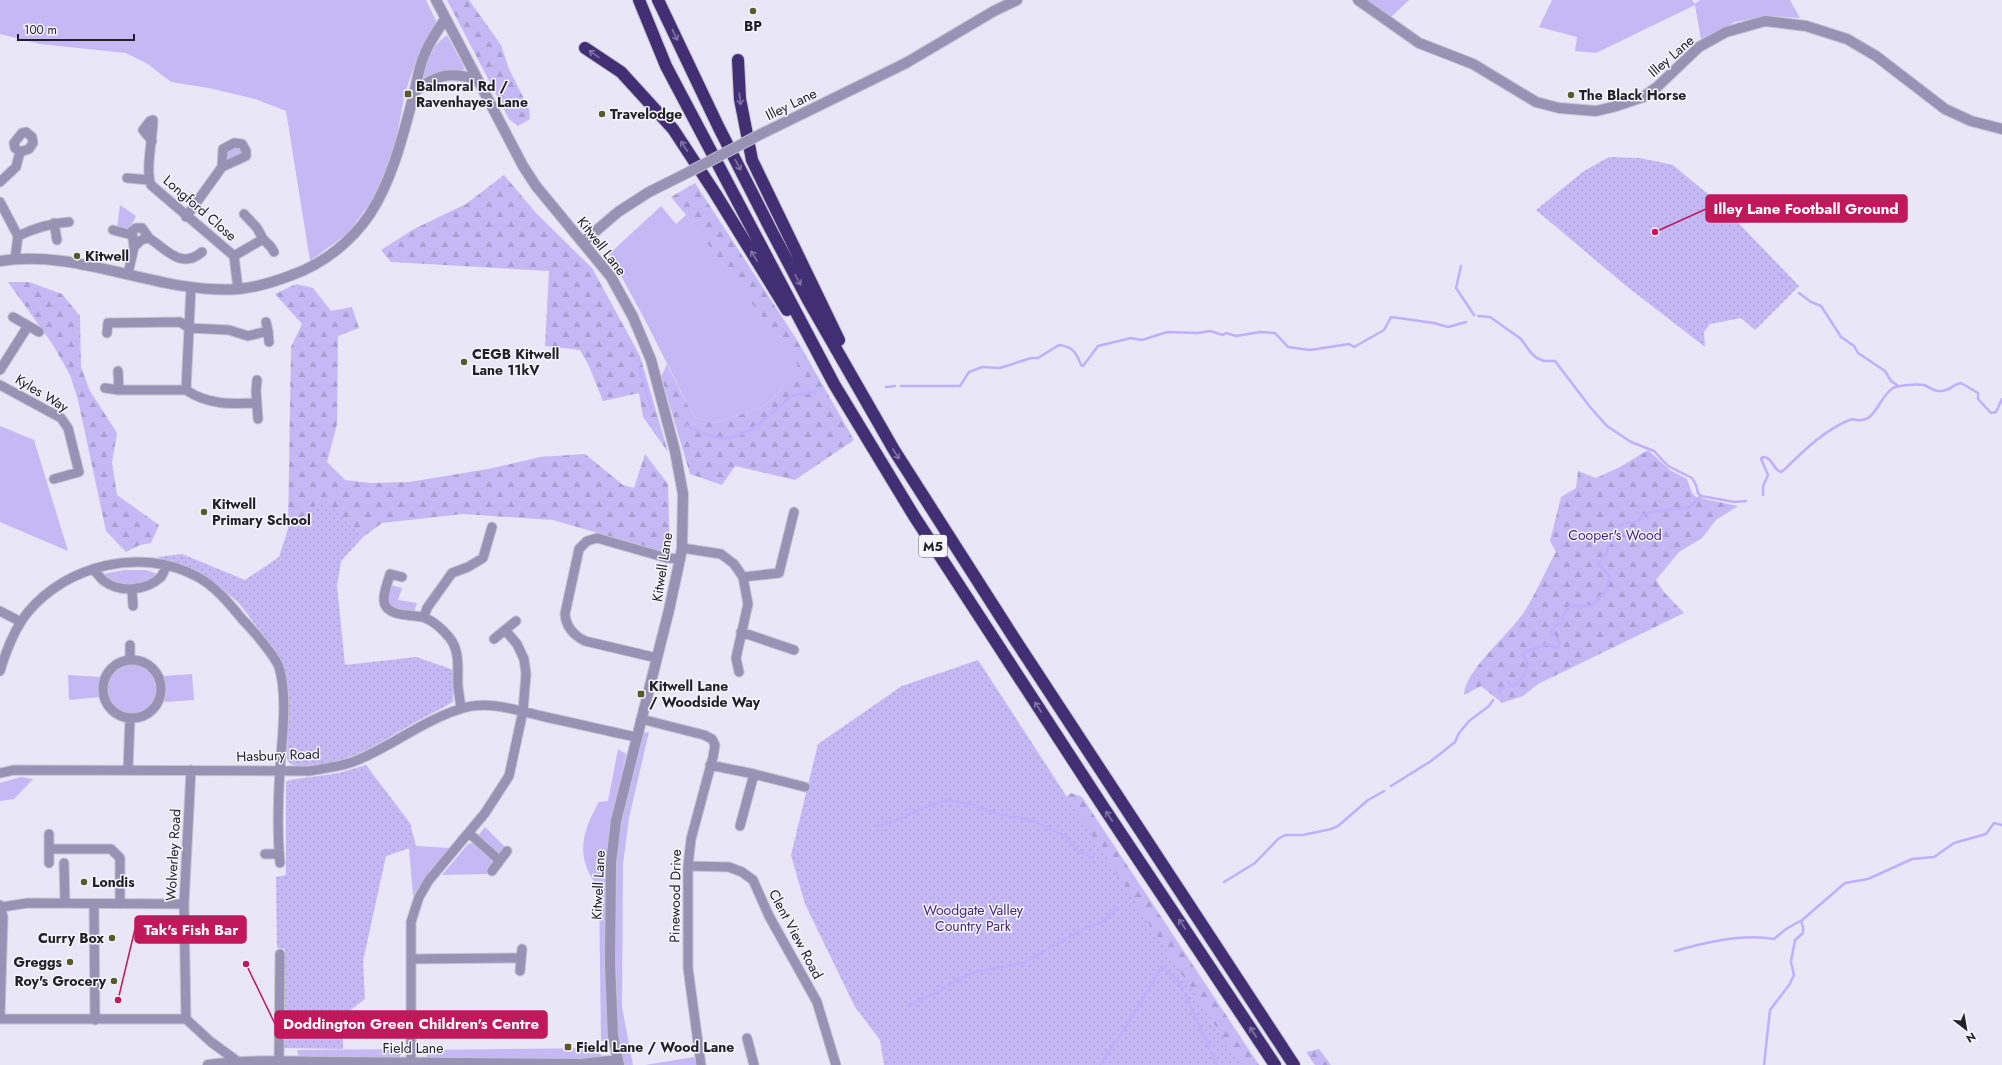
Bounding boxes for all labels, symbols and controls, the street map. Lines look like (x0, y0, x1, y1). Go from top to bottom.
marker: BP (748, 6, 758, 16)
scale bar (18, 16, 134, 42)
place label: BP (744, 16, 762, 36)
text: 100 m (24, 21, 57, 39)
one-way arrow (672, 29, 679, 41)
street label: Illey Lane (1644, 30, 1698, 82)
one-way arrow (589, 50, 600, 58)
place label: Balmoral Rd / Ravenhayes Lane (416, 76, 528, 112)
street label: Illey Lane (762, 83, 820, 125)
place label: The Black Horse (1579, 85, 1686, 105)
marker: Balmoral Rd / Ravenhayes Lane (403, 89, 413, 99)
marker: The Black Horse (1566, 90, 1576, 100)
one-way arrow (736, 92, 744, 105)
place label: Travelodge (610, 104, 682, 124)
marker: Travelodge (597, 109, 607, 119)
one-way arrow (680, 140, 688, 152)
one-way arrow (735, 159, 742, 171)
street label: Longford Close (159, 171, 241, 245)
callout: Illey Lane Football Ground (1706, 195, 1907, 222)
text: Illey Lane Football Ground (1713, 198, 1899, 220)
street label: Kitwell Lane (573, 212, 631, 280)
place label: Kitwell (85, 246, 129, 266)
one-way arrow (749, 250, 757, 262)
marker: Kitwell (72, 251, 82, 261)
one-way arrow (794, 274, 802, 286)
place label: CEGB Kitwell Lane 11kV (472, 344, 559, 380)
marker: CEGB Kitwell Lane 11kV (459, 357, 469, 367)
street label: Kyles Way (12, 369, 73, 417)
one-way arrow (893, 448, 901, 460)
place label: Kitwell Primary School (212, 494, 311, 530)
marker: Kitwell Primary School (199, 507, 209, 517)
park label: Cooper's Wood (1568, 525, 1662, 545)
street label: Kitwell Lane (647, 531, 677, 603)
road number: M5 (919, 535, 947, 557)
place label: Kitwell Lane / Woodside Way (649, 676, 761, 712)
marker: Kitwell Lane / Woodside Way (636, 689, 646, 699)
one-way arrow (1034, 702, 1042, 713)
street label: Hasbury Road (236, 744, 320, 766)
street label: Wolverley Road (161, 808, 185, 902)
one-way arrow (1105, 811, 1113, 822)
street label: Pinewood Drive (664, 849, 686, 943)
street label: Kitwell Lane (586, 850, 610, 920)
place label: Londis (92, 872, 135, 892)
marker: Londis (79, 877, 89, 887)
street label: Clent View Road (764, 886, 828, 982)
park label: Woodgate Valley Country Park (923, 900, 1024, 936)
callout: Tak's Fish Bar (135, 916, 246, 943)
text: Tak's Fish Bar (144, 919, 239, 941)
one-way arrow (1178, 919, 1186, 930)
place label: Curry Box (38, 928, 105, 948)
marker: Curry Box (107, 933, 117, 943)
place label: Greggs (14, 952, 63, 972)
marker: Greggs (65, 957, 75, 967)
place label: Roy's Grocery (15, 971, 107, 991)
marker: Roy's Grocery (109, 976, 119, 986)
north arrow (1946, 1009, 1986, 1049)
callout: Doddington Green Children's Centre (275, 1011, 547, 1038)
text: Doddington Green Children's Centre (283, 1013, 539, 1035)
one-way arrow (1249, 1027, 1257, 1038)
text: N (1963, 1028, 1979, 1047)
place label: Field Lane / Wood Lane (576, 1037, 734, 1057)
street label: Field Lane (383, 1038, 443, 1058)
marker: Field Lane / Wood Lane (563, 1042, 573, 1052)

